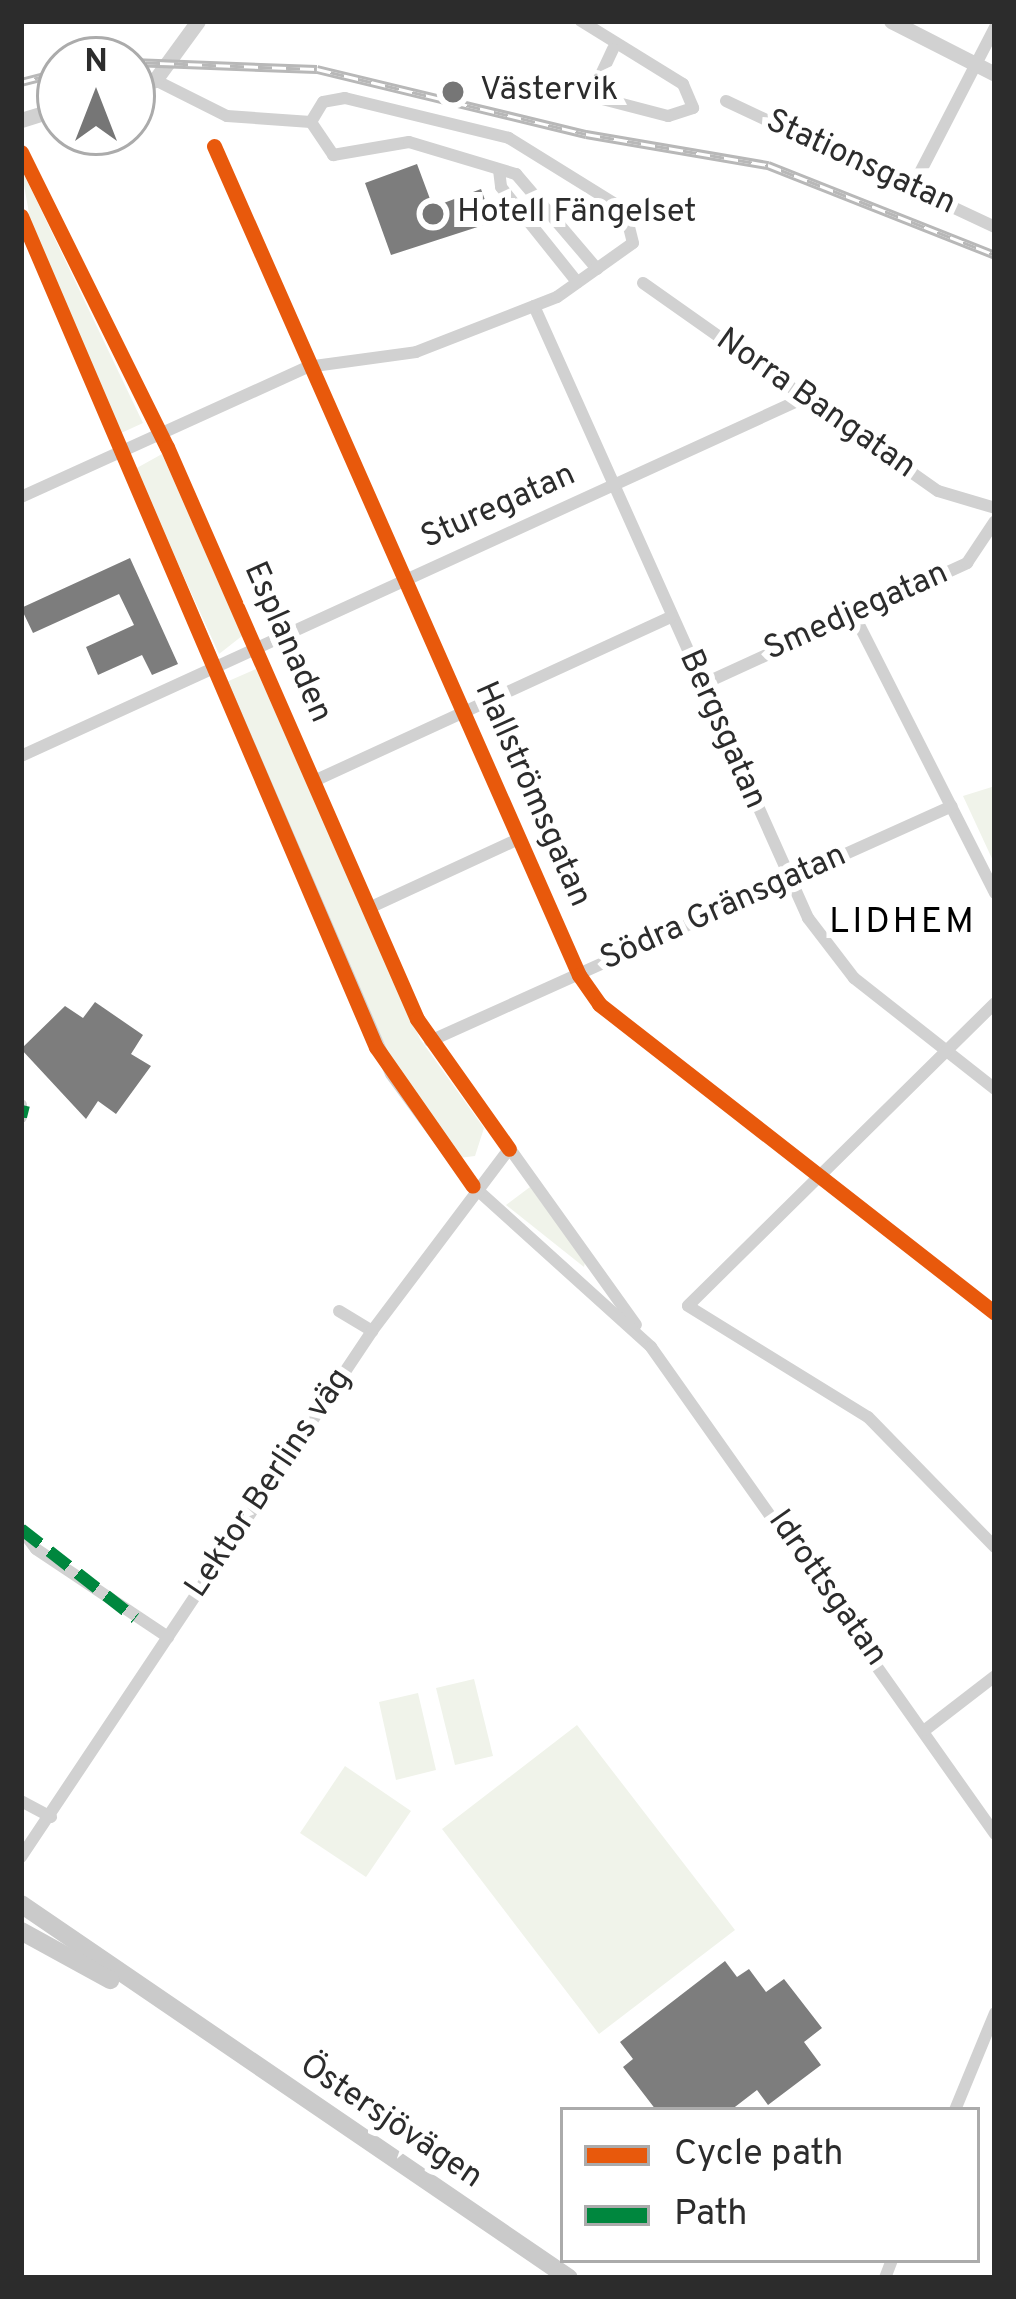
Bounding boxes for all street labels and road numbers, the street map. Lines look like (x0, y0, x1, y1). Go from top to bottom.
street label: Stationsgatan (759, 103, 961, 225)
street label: Norra Bangatan (708, 321, 922, 489)
street label: Sturegatan (416, 456, 582, 560)
street label: Smedjegatan (759, 555, 955, 671)
street label: Esplanaden (233, 557, 339, 729)
street label: Bergsgatan (668, 644, 774, 816)
street label: Hallströmsgatan (464, 676, 598, 914)
street label: Södra Gränsgatan (595, 837, 853, 981)
street label: Lektor Berlins väg (179, 1362, 361, 1606)
street label: Idrottsgatan (758, 1503, 894, 1675)
street label: Östersjövägen (291, 2047, 489, 2199)

